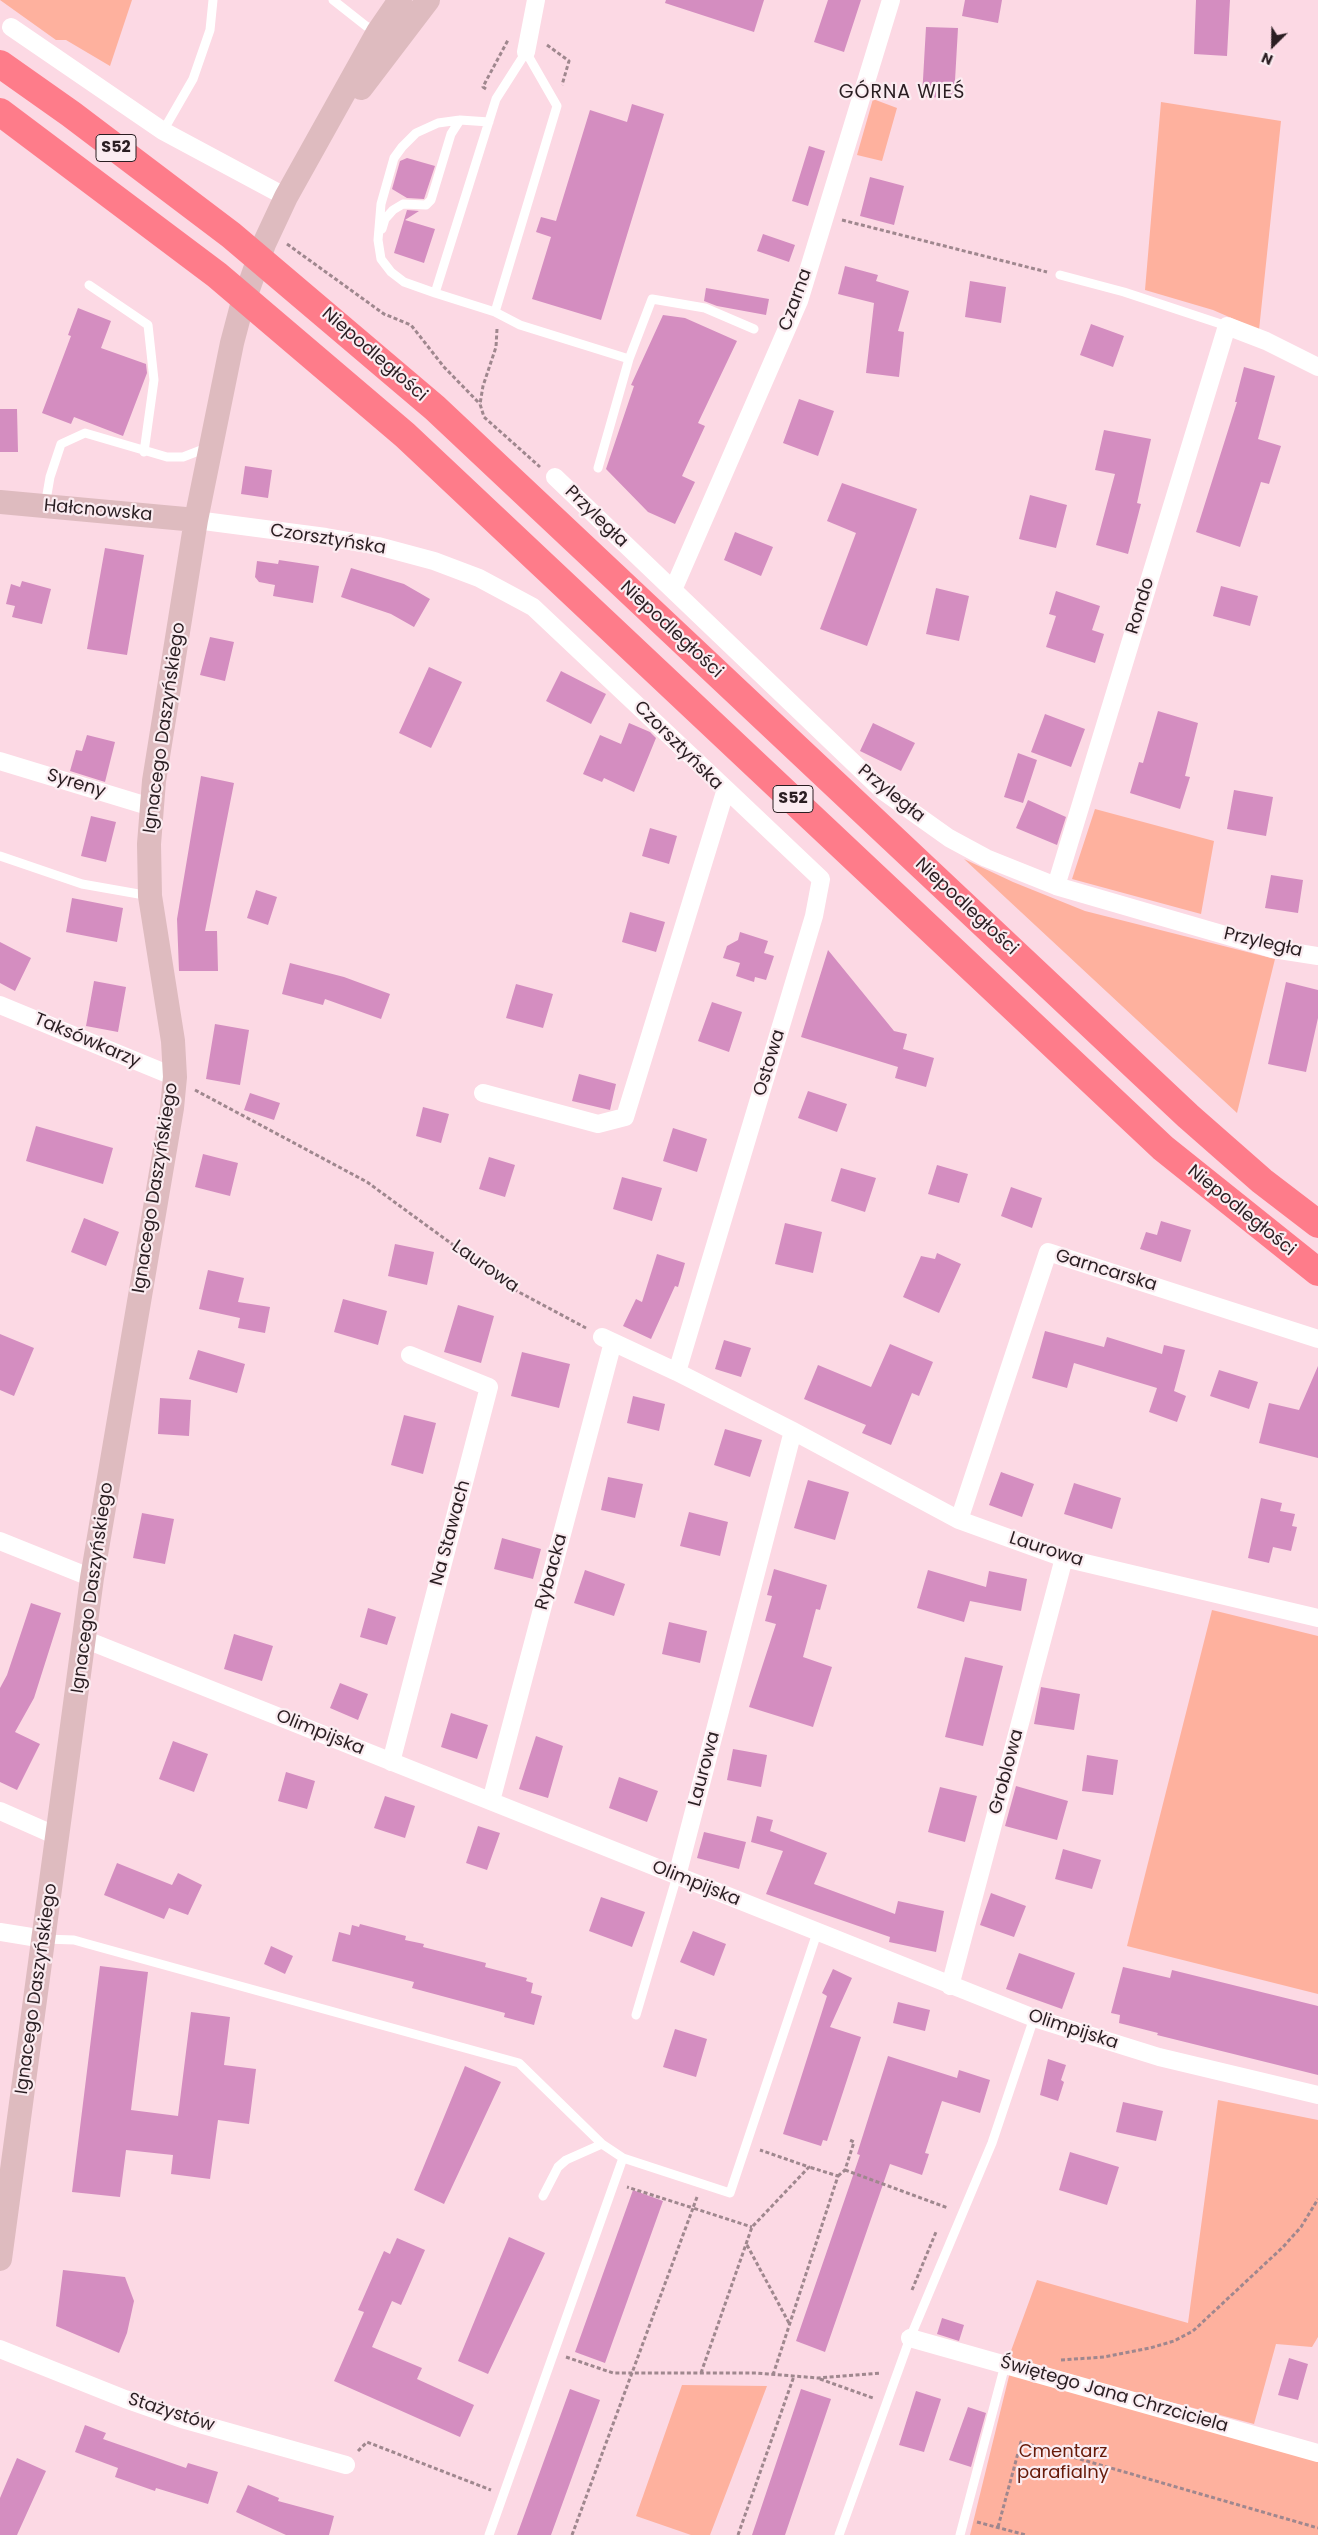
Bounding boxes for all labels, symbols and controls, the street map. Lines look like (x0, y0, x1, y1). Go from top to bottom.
north arrow (1248, 20, 1298, 70)
text: N (1258, 48, 1276, 70)
district label: GÓRNA WIEŚ (837, 82, 967, 104)
road number: S52 (96, 134, 136, 162)
street label: Czarna (775, 266, 817, 334)
street label: Niepodległości (317, 303, 431, 407)
street label: Przyległa (560, 481, 632, 553)
street label: Hałcnowska (43, 496, 153, 526)
street label: Czorsztyńska (269, 520, 387, 560)
street label: Rondo (1122, 575, 1160, 637)
street label: Niepodległości (615, 577, 727, 683)
street label: Ignacego Daszyńskiego (139, 621, 191, 835)
street label: Czorsztyńska (629, 697, 727, 795)
street label: Przyległa (853, 760, 929, 828)
street label: Syreny (44, 765, 108, 803)
road number: S52 (773, 786, 813, 812)
street label: Niepodległości (910, 854, 1022, 960)
street label: Przyległa (1222, 923, 1304, 963)
street label: Taksówkarzy (31, 1009, 143, 1073)
street label: Ostowa (750, 1027, 790, 1099)
street label: Ignacego Daszyńskiego (129, 1081, 183, 1295)
street label: Niepodległości (1183, 1161, 1299, 1261)
street label: Laurowa (447, 1236, 523, 1298)
street label: Garncarska (1053, 1245, 1159, 1297)
street label: Na Stawach (427, 1478, 475, 1588)
street label: Ignacego Daszyńskiego (67, 1481, 119, 1695)
street label: Laurowa (1006, 1528, 1086, 1572)
street label: Rybacka (532, 1532, 572, 1612)
street label: Olimpijska (273, 1705, 367, 1761)
street label: Groblowa (985, 1727, 1029, 1817)
street label: Laurowa (685, 1729, 725, 1809)
street label: Olimpijska (649, 1856, 743, 1912)
street label: Ignacego Daszyńskiego (11, 1882, 63, 2096)
street label: Olimpijska (1025, 2005, 1121, 2055)
street label: Świętego Jana Chrzciciela (998, 2352, 1230, 2438)
street label: Stażystów (125, 2389, 217, 2437)
park label: Cmentarz parafialny (1017, 2441, 1109, 2484)

